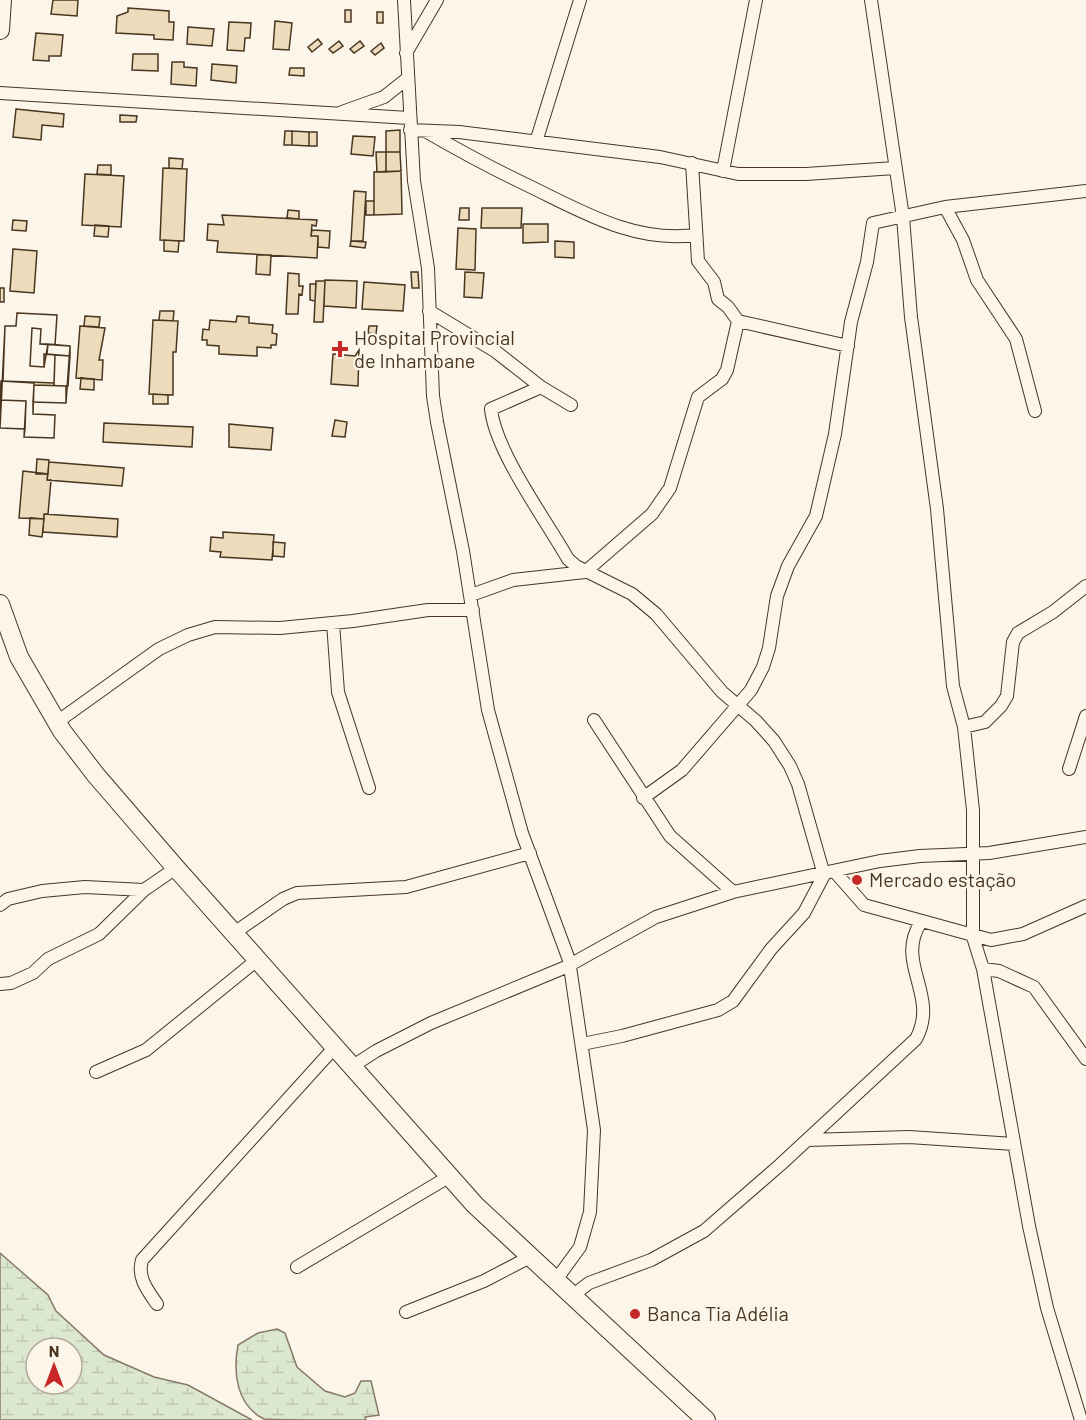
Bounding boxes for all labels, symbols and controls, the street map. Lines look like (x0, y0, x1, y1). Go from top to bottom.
place label: Hospital Provincial de Inhambane (354, 325, 515, 372)
marker: Hospital Provincial de Inhambane (331, 340, 349, 358)
place label: Mercado estação (869, 867, 1017, 891)
marker: Mercado estação (850, 873, 864, 887)
place label: Banca Tia Adélia (647, 1301, 789, 1325)
marker: Banca Tia Adélia (628, 1307, 642, 1321)
north arrow (24, 1336, 84, 1396)
text: N (49, 1341, 59, 1360)

